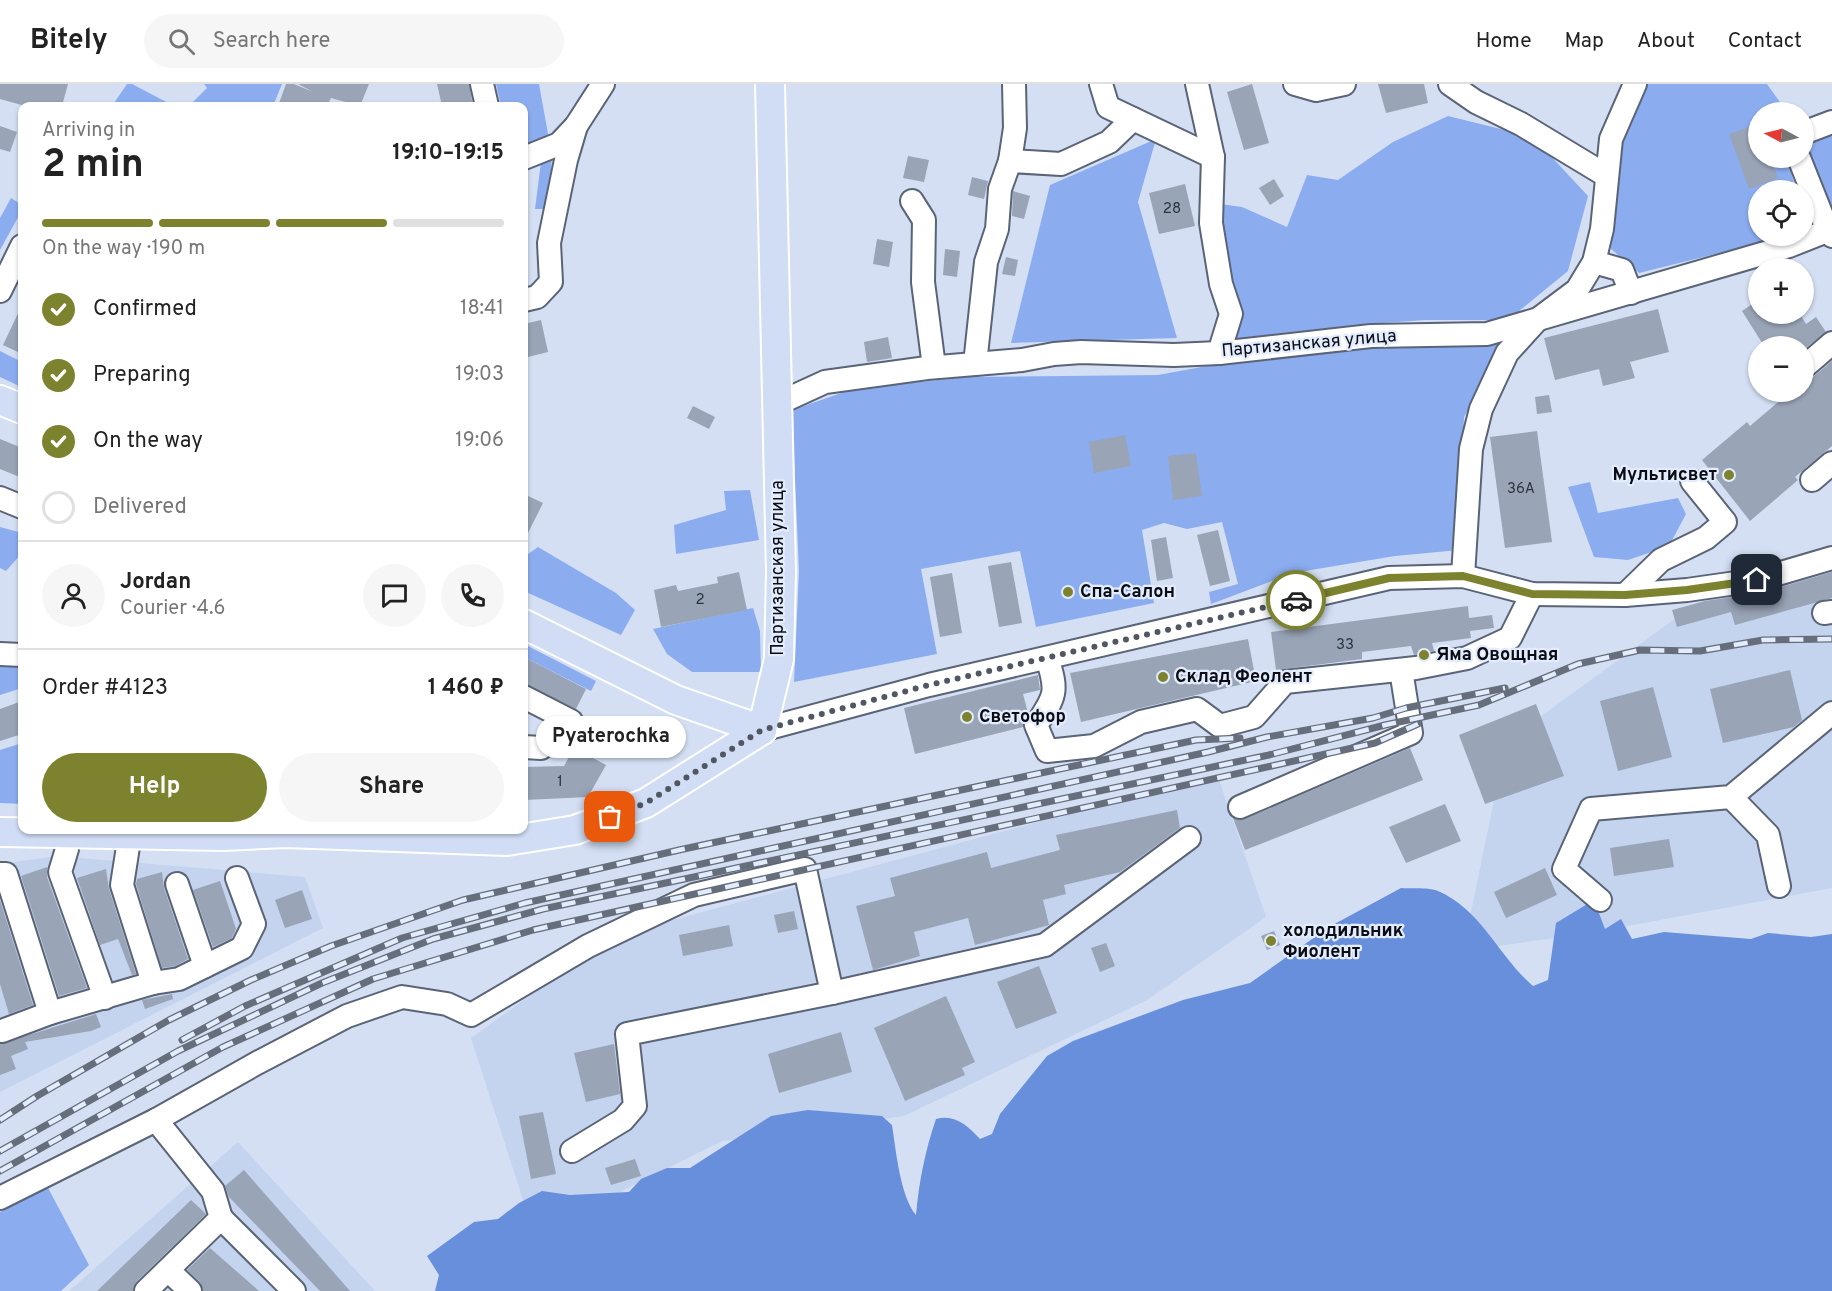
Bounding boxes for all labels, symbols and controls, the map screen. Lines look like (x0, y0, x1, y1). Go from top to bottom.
search box (144, 14, 564, 68)
text: Bitely (30, 23, 108, 59)
icon: search (165, 25, 198, 58)
text: Search here (213, 28, 330, 55)
text: Home (1476, 28, 1532, 55)
text: Map (1565, 28, 1604, 55)
text: About (1637, 28, 1695, 55)
text: Contact (1728, 28, 1802, 55)
north arrow (1748, 102, 1814, 168)
map controls (1748, 102, 1814, 402)
text: Arriving in (42, 118, 135, 144)
text: 19:10–19:15 (392, 140, 504, 167)
text: 2 min (42, 142, 144, 191)
button: locate (1748, 180, 1814, 246)
house number: 28 (1163, 200, 1181, 219)
text: On the way · 190 m (42, 236, 205, 262)
button: + (1748, 258, 1814, 324)
icon: check (42, 293, 75, 326)
text: Confirmed (93, 296, 197, 323)
text: 18:41 (460, 296, 504, 322)
street label: Партизанская улица (1221, 325, 1397, 363)
button: − (1748, 336, 1814, 402)
icon: check (42, 359, 75, 392)
text: Preparing (93, 362, 191, 389)
text: 19:03 (455, 362, 504, 388)
icon: check (42, 425, 75, 458)
text: On the way (93, 428, 203, 455)
text: 19:06 (455, 428, 504, 454)
place label: Мультисвет (1612, 464, 1718, 487)
marker: Мультисвет (1722, 468, 1736, 482)
street label: Партизанская улица (767, 480, 790, 656)
house number: 36А (1507, 480, 1535, 499)
text: Delivered (93, 494, 187, 521)
pin (1731, 554, 1782, 605)
icon: home (1740, 563, 1773, 596)
button: person (42, 564, 105, 627)
button: chat (363, 564, 426, 627)
button: phone (441, 564, 504, 627)
text: Jordan (120, 569, 191, 596)
courier (1266, 570, 1326, 630)
place label: Спа-Салон (1080, 581, 1175, 604)
icon: car (1280, 584, 1313, 617)
marker: Спа-Салон (1061, 585, 1075, 599)
house number: 2 (695, 591, 705, 610)
text: Courier · 4.6 (120, 596, 225, 622)
house number: 33 (1336, 636, 1354, 655)
place label: Яма Овощная (1436, 644, 1558, 667)
marker: Яма Овощная (1417, 648, 1431, 662)
place label: Склад Феолент (1175, 666, 1312, 689)
marker: Склад Феолент (1156, 670, 1170, 684)
text: Order #4123 (42, 675, 168, 702)
text: 1 460 ₽ (428, 675, 504, 702)
place label: Светофор (979, 706, 1066, 729)
marker: Светофор (960, 710, 974, 724)
callout: Pyaterochka (535, 715, 685, 757)
text: Pyaterochka (552, 724, 670, 750)
button: Help (42, 753, 267, 822)
button: Share (279, 753, 504, 822)
house number: 1 (557, 773, 563, 792)
pin (584, 791, 635, 842)
icon: bag (593, 800, 626, 833)
place label: холодильник Фиолент (1283, 920, 1404, 964)
marker: холодильник Фиолент (1264, 934, 1278, 948)

